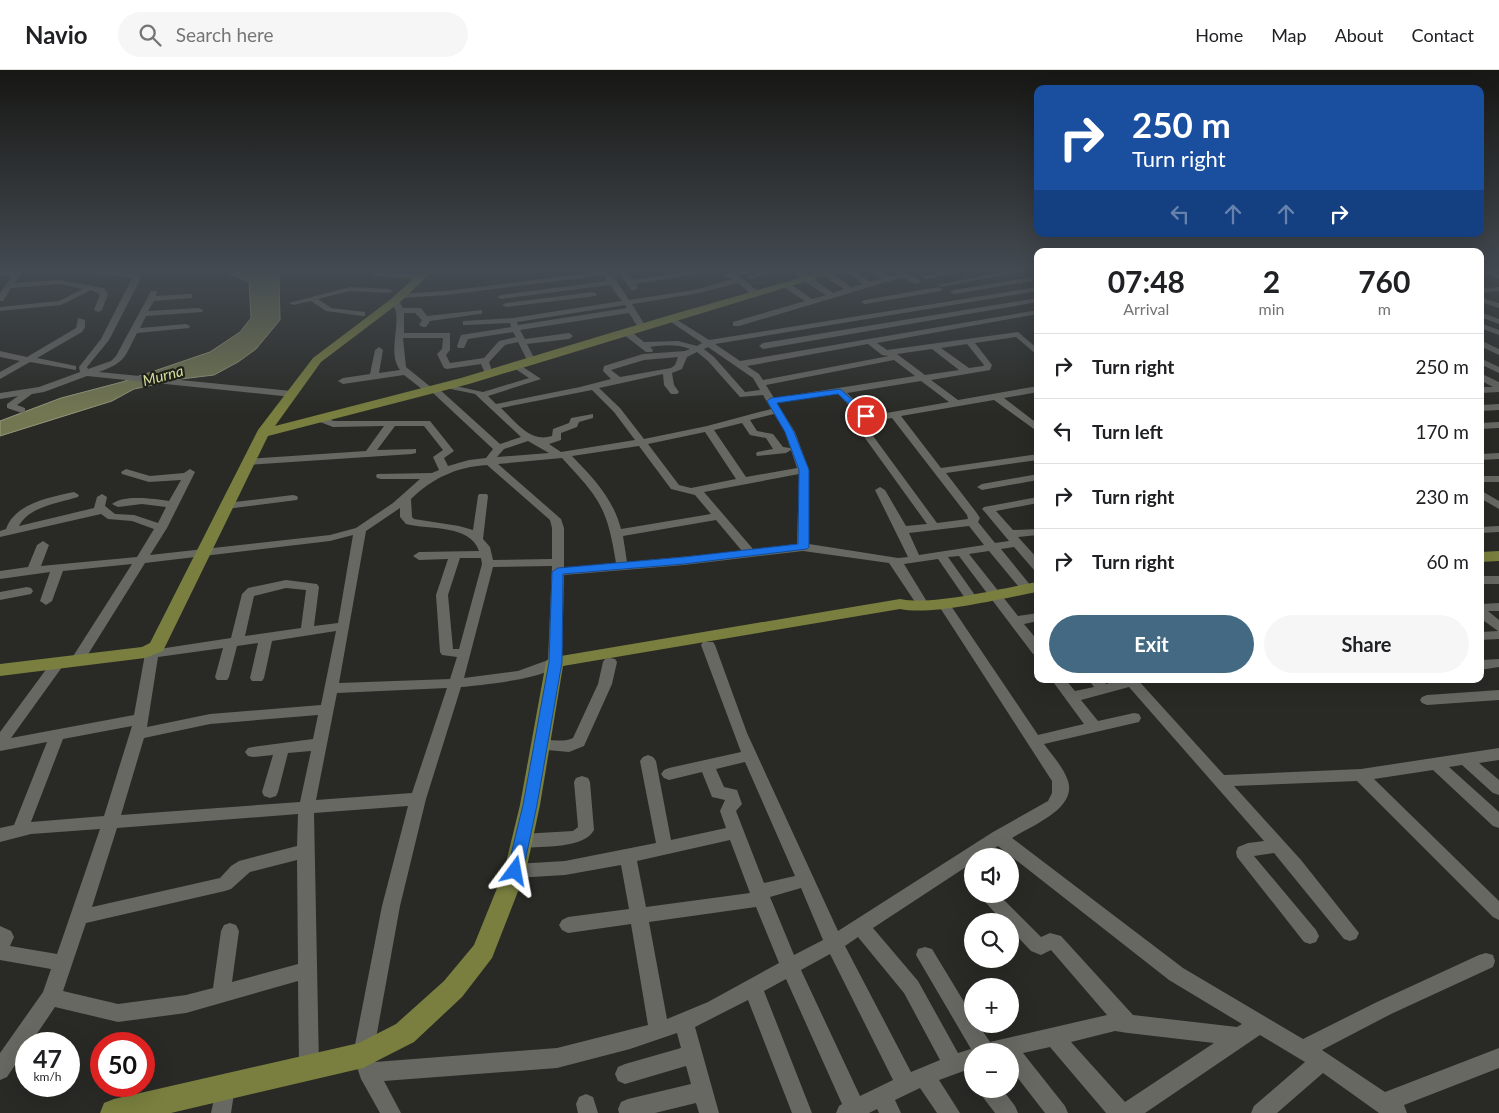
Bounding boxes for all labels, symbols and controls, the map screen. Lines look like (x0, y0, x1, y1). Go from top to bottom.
search box (118, 12, 468, 57)
text: Navio (25, 20, 88, 49)
icon: search (136, 21, 164, 49)
text: Search here (176, 23, 274, 46)
text: Home (1195, 24, 1243, 46)
text: Map (1271, 24, 1307, 46)
text: About (1335, 24, 1384, 46)
text: Contact (1412, 24, 1474, 46)
text: 250 m (1132, 103, 1231, 145)
icon: right (1049, 105, 1114, 170)
text: Turn right (1132, 145, 1226, 172)
icon: left (1166, 200, 1194, 228)
icon: ahead (1219, 200, 1247, 228)
icon: ahead (1272, 200, 1300, 228)
icon: right (1325, 200, 1353, 228)
text: 07:48 (1108, 263, 1185, 299)
text: 2 (1263, 263, 1280, 299)
text: 760 (1358, 263, 1410, 299)
text: Arrival (1123, 299, 1169, 318)
text: min (1259, 299, 1285, 318)
text: m (1378, 299, 1391, 318)
icon: right (1049, 352, 1077, 380)
text: Turn right (1092, 355, 1174, 378)
text: 250 m (1415, 355, 1469, 378)
water label: Murna (140, 361, 185, 389)
pin (845, 395, 887, 437)
icon: arrive (852, 402, 880, 430)
icon: left (1049, 417, 1077, 445)
text: Turn left (1092, 420, 1163, 443)
text: 170 m (1415, 420, 1469, 443)
icon: right (1049, 482, 1077, 510)
text: Turn right (1092, 485, 1174, 508)
text: 230 m (1415, 485, 1469, 508)
icon: right (1049, 547, 1077, 575)
text: Turn right (1092, 550, 1174, 573)
text: 60 m (1426, 550, 1469, 573)
button: Exit (1049, 615, 1254, 673)
button: Share (1264, 615, 1469, 673)
position arrow (488, 844, 540, 896)
map controls (964, 848, 1019, 1098)
button: sound (964, 848, 1019, 903)
button: search (964, 913, 1019, 968)
button: + (964, 978, 1019, 1033)
speed limit sign: 50 (90, 1032, 155, 1097)
text: 47 (33, 1043, 62, 1073)
button: − (964, 1043, 1019, 1098)
text: km/h (33, 1069, 62, 1084)

